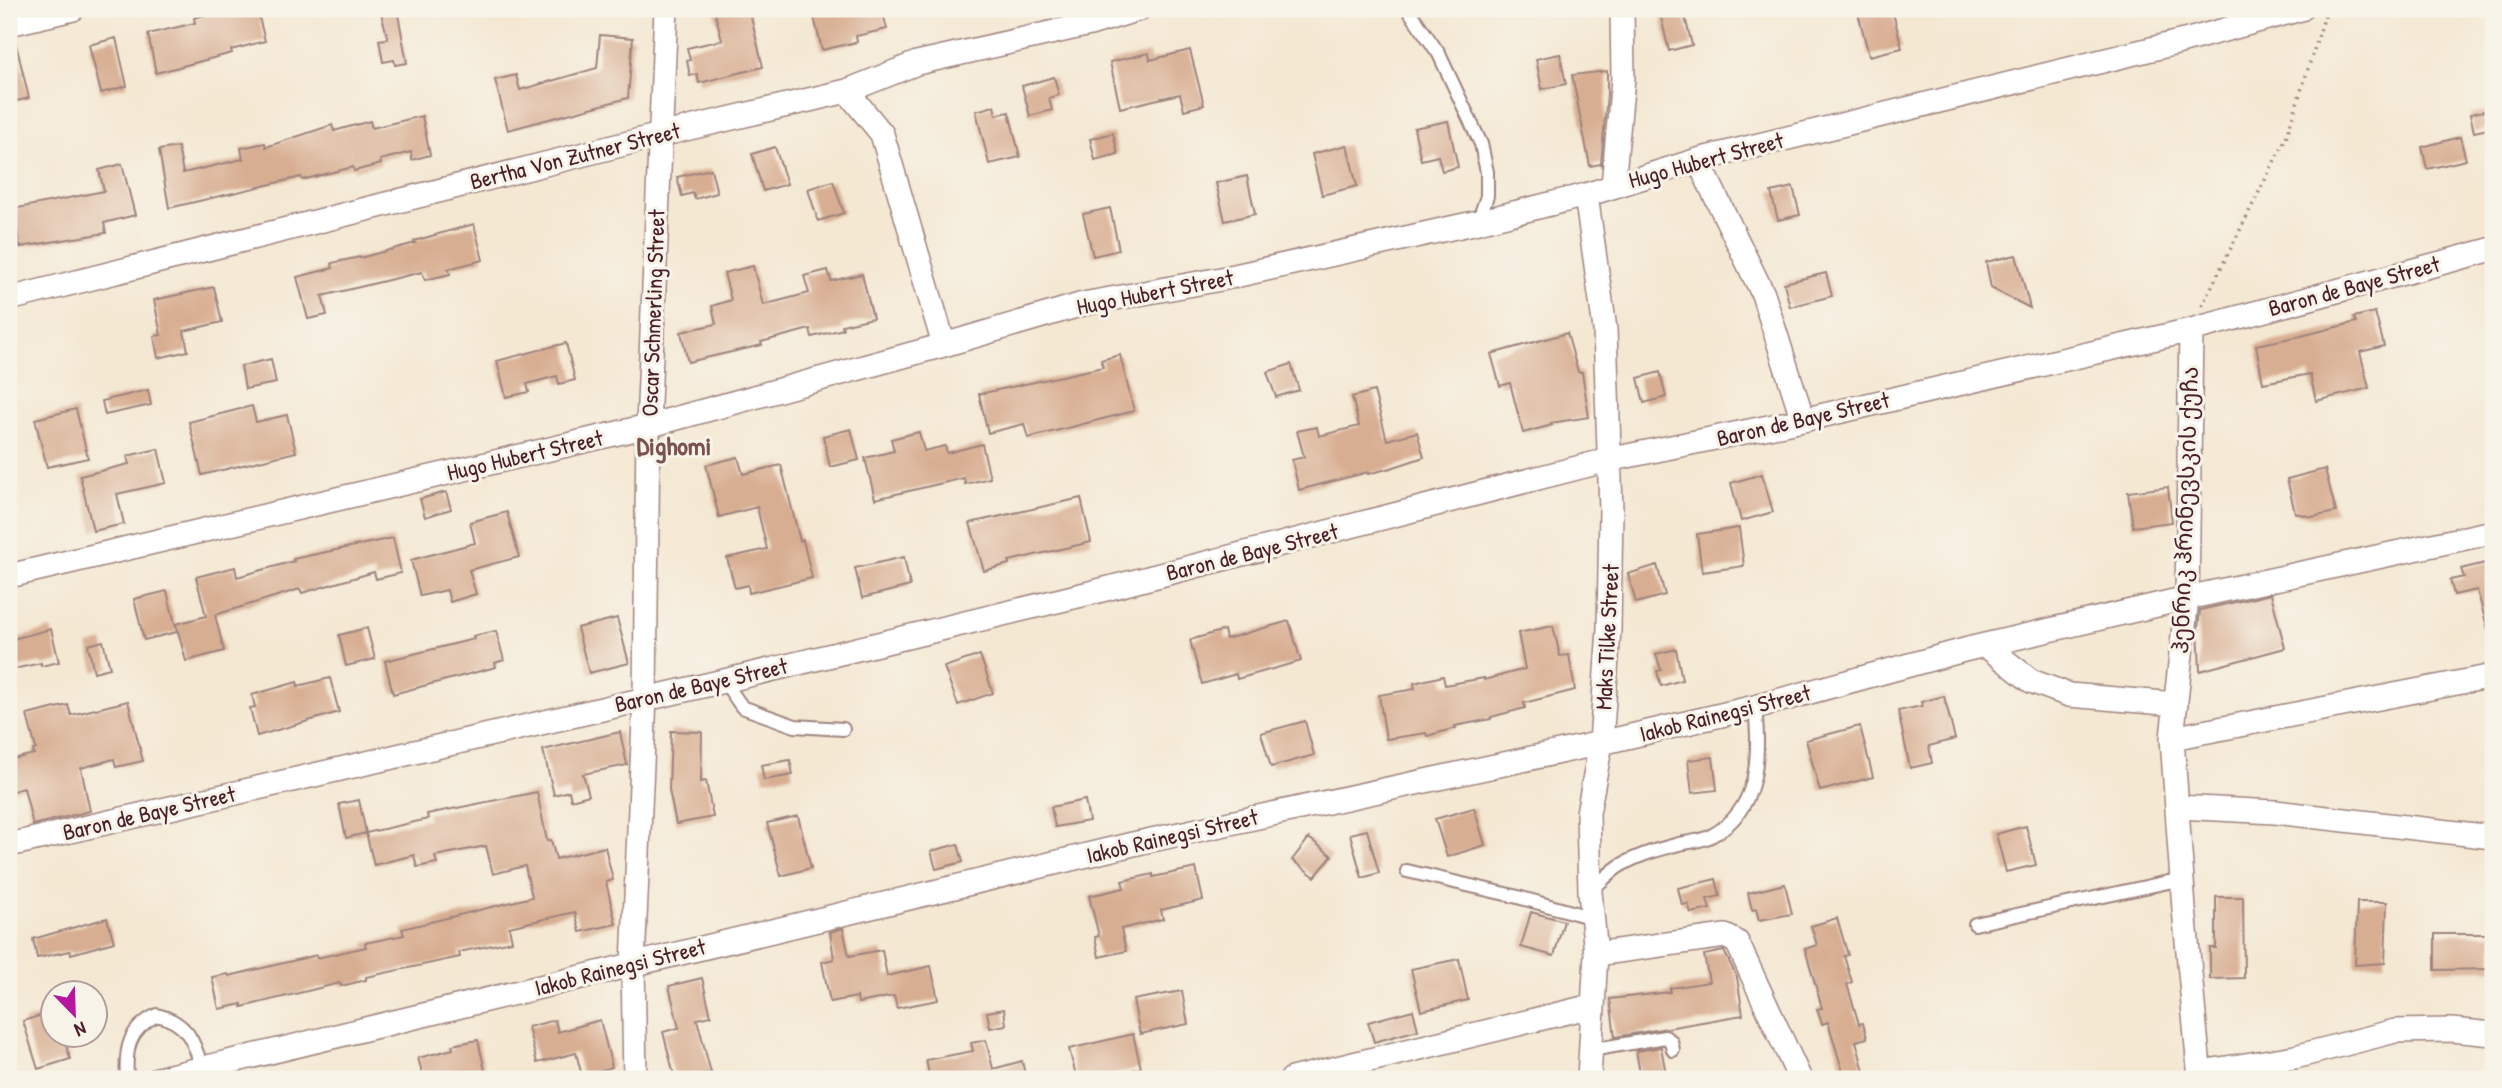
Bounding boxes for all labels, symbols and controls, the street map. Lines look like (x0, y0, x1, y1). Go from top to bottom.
street label: Bertha Von Zutner Street (467, 114, 684, 197)
street label: Hugo Hubert Street (1625, 124, 1788, 195)
street label: Oscar Schmerling Street (633, 208, 672, 417)
street label: Baron de Baye Street (2265, 247, 2444, 323)
street label: Hugo Hubert Street (1074, 261, 1237, 322)
street label: ჰენრიკ ჰრინევსკის ქუჩა (2164, 366, 2205, 654)
street label: Baron de Baye Street (1714, 383, 1893, 453)
street label: Hugo Hubert Street (444, 421, 607, 487)
district label: Dighomi (637, 428, 711, 464)
street label: Baron de Baye Street (1163, 515, 1342, 588)
street label: Maks Tilke Street (1587, 562, 1626, 711)
street label: Baron de Baye Street (612, 649, 791, 719)
street label: Iakob Rainegsi Street (1636, 676, 1815, 749)
street label: Baron de Baye Street (60, 777, 239, 847)
street label: Iakob Rainegsi Street (1083, 800, 1262, 870)
street label: Iakob Rainegsi Street (531, 930, 710, 1003)
north arrow (38, 979, 108, 1050)
text: N (71, 1016, 90, 1044)

